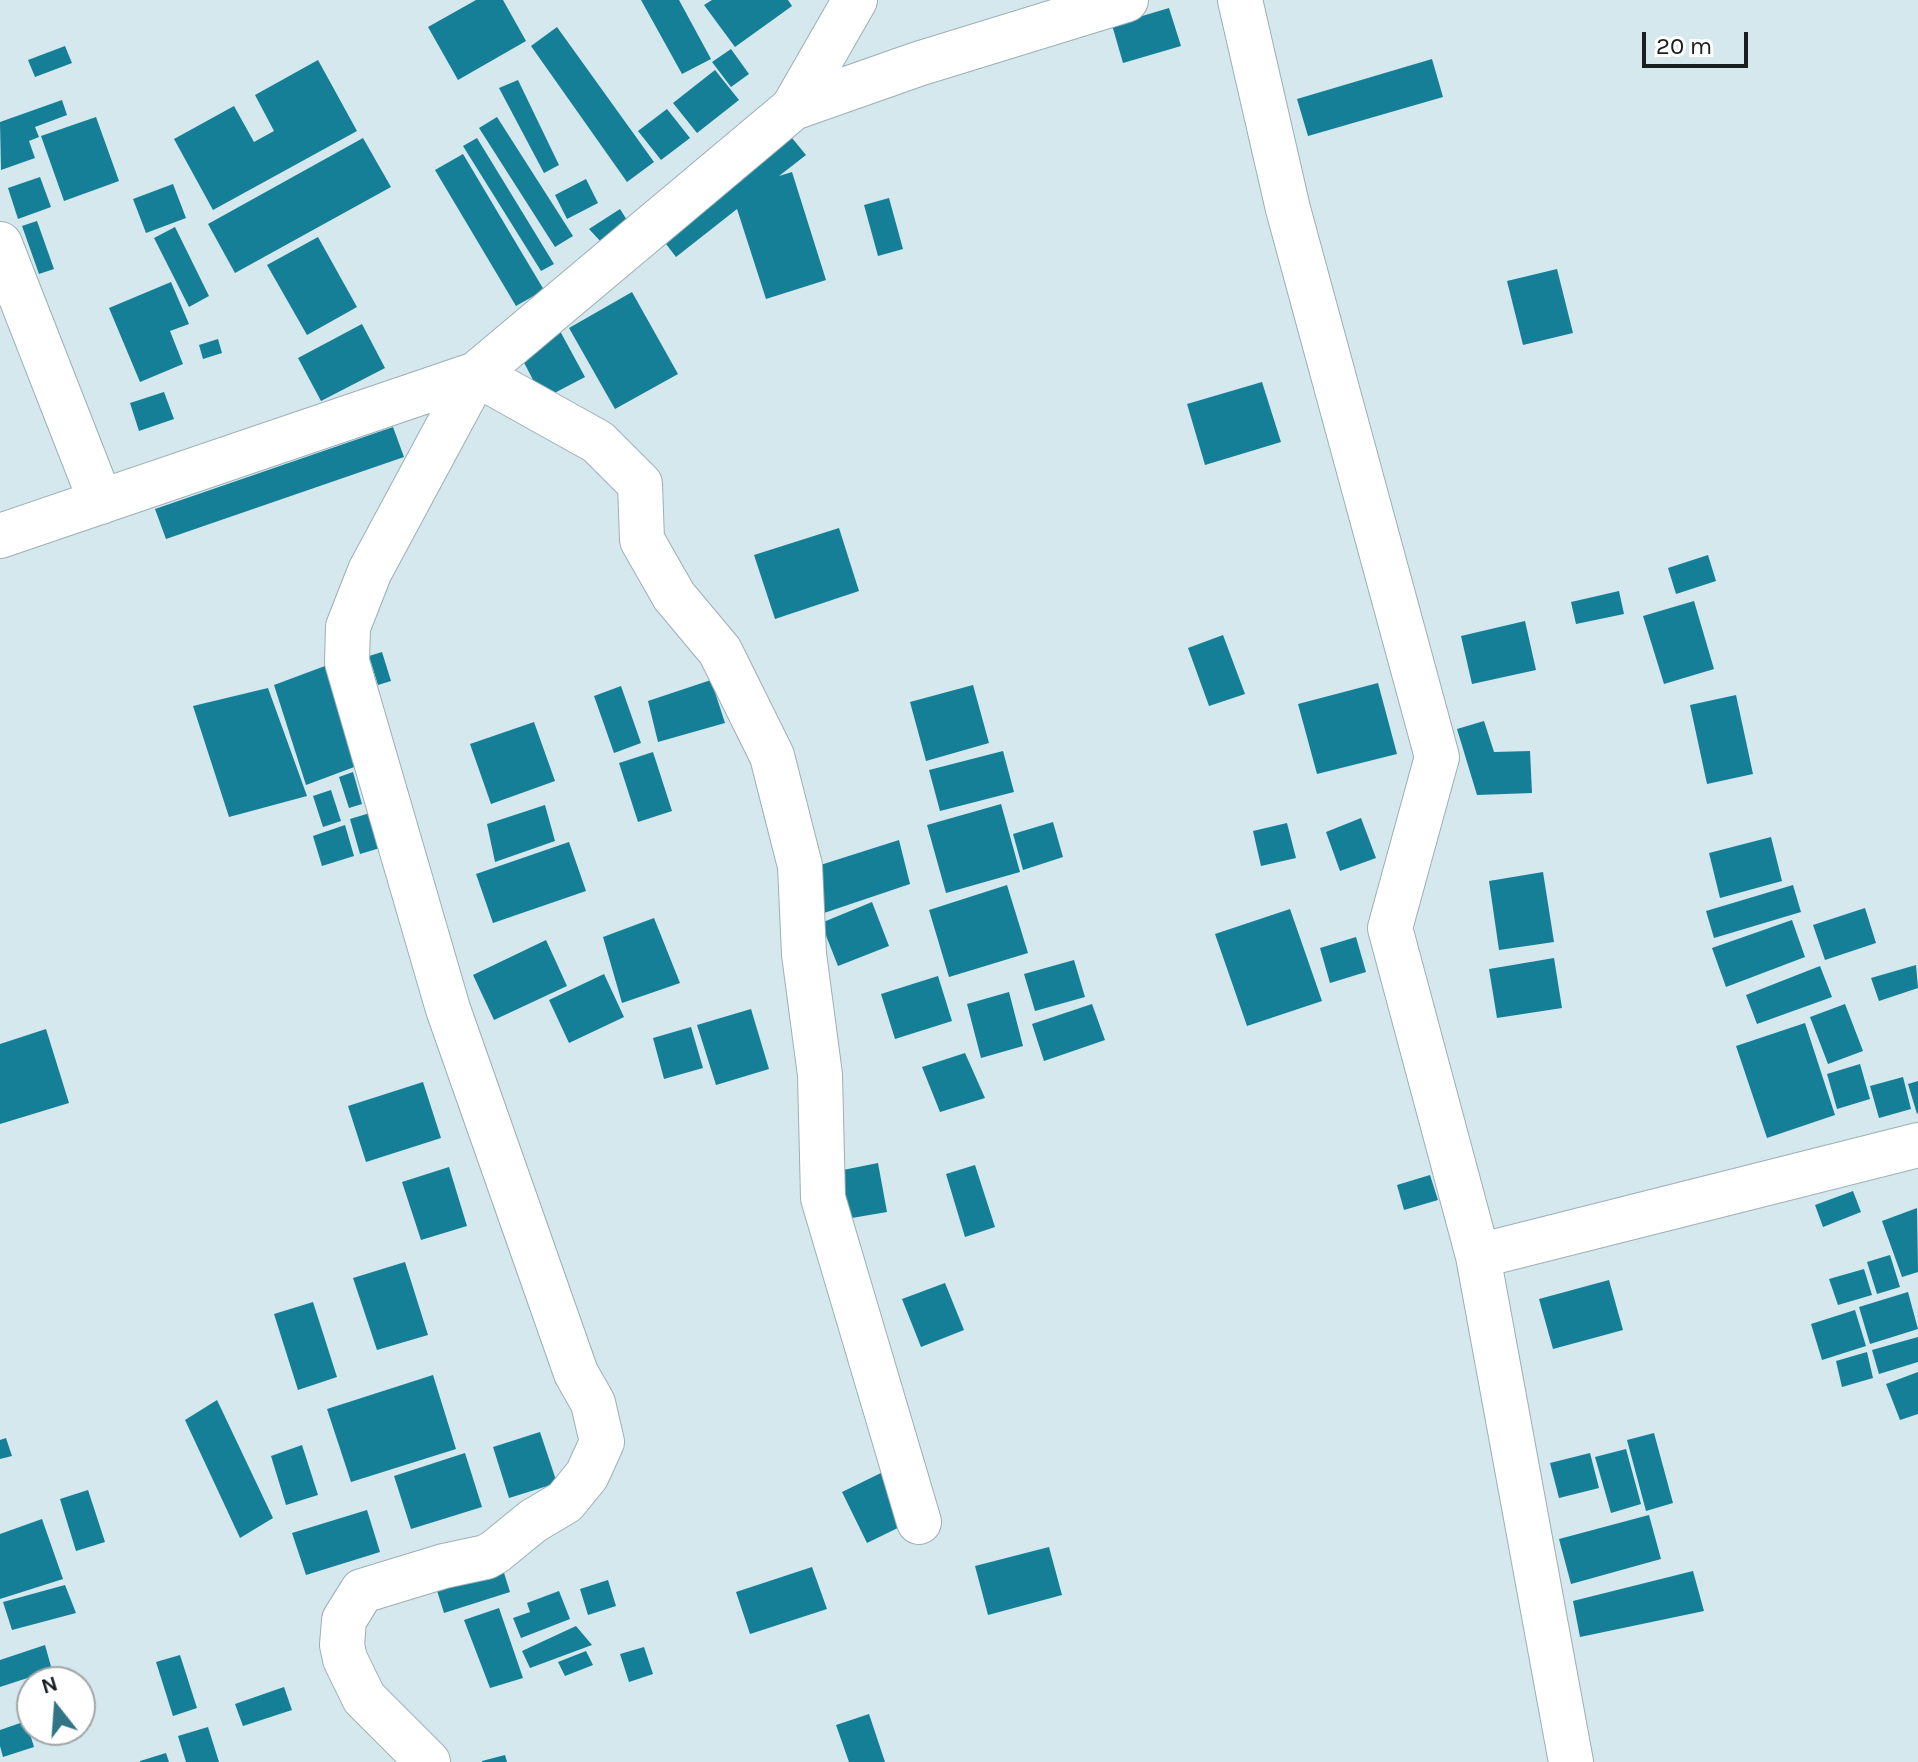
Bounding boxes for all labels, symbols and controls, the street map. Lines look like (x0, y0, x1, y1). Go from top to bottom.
scale bar (1646, 16, 1752, 66)
text: 20 m (1656, 32, 1712, 60)
north arrow (16, 1666, 96, 1746)
text: N (38, 1670, 61, 1700)

